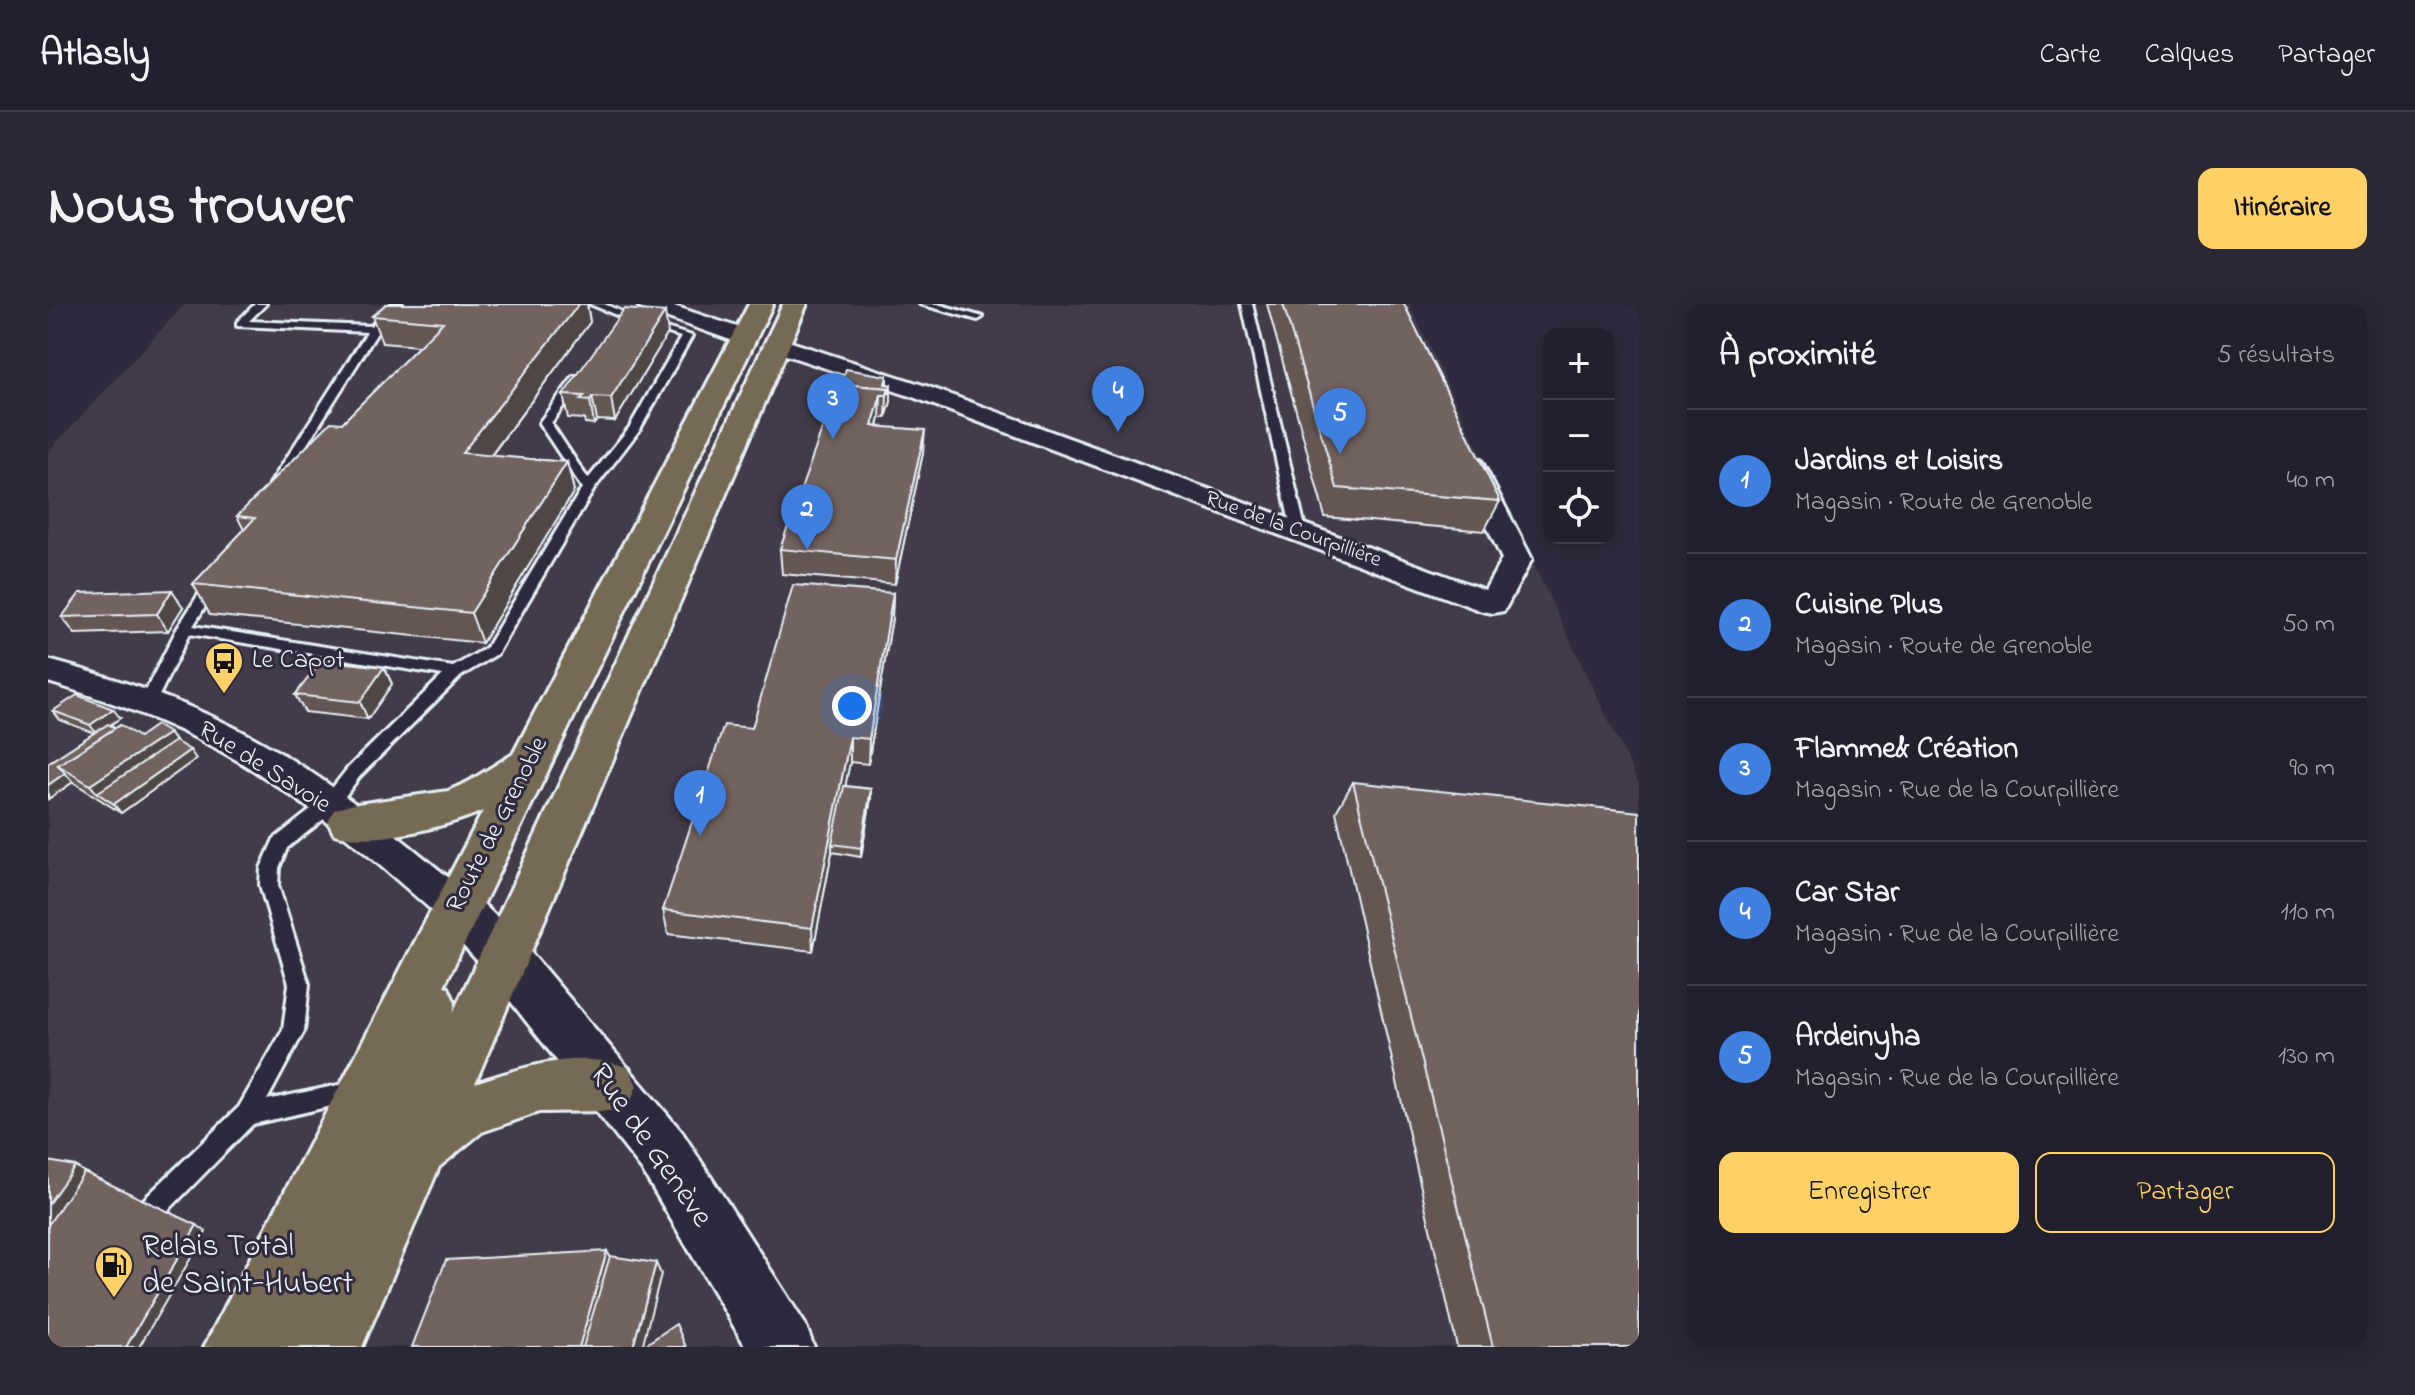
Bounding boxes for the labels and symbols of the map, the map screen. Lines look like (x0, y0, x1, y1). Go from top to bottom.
pin: 4 (1092, 366, 1144, 432)
pin: 3 (807, 373, 859, 439)
pin: 5 (1314, 388, 1366, 454)
street label: Rue de la Courpillière (1200, 483, 1386, 577)
pin: 2 (781, 484, 833, 550)
bus stop icon: Le Capot (203, 640, 245, 695)
place label: Le Capot (252, 642, 345, 680)
your location (832, 686, 872, 726)
street label: Rue de Savoie (190, 712, 338, 824)
street label: Route de Grenoble (437, 730, 559, 920)
pin: 1 (674, 770, 726, 836)
street label: Rue de Genève (576, 1054, 724, 1238)
place label: Relais Total de Saint-Hubert (142, 1224, 353, 1308)
fuel station icon: Relais Total de Saint-Hubert (93, 1244, 135, 1299)

